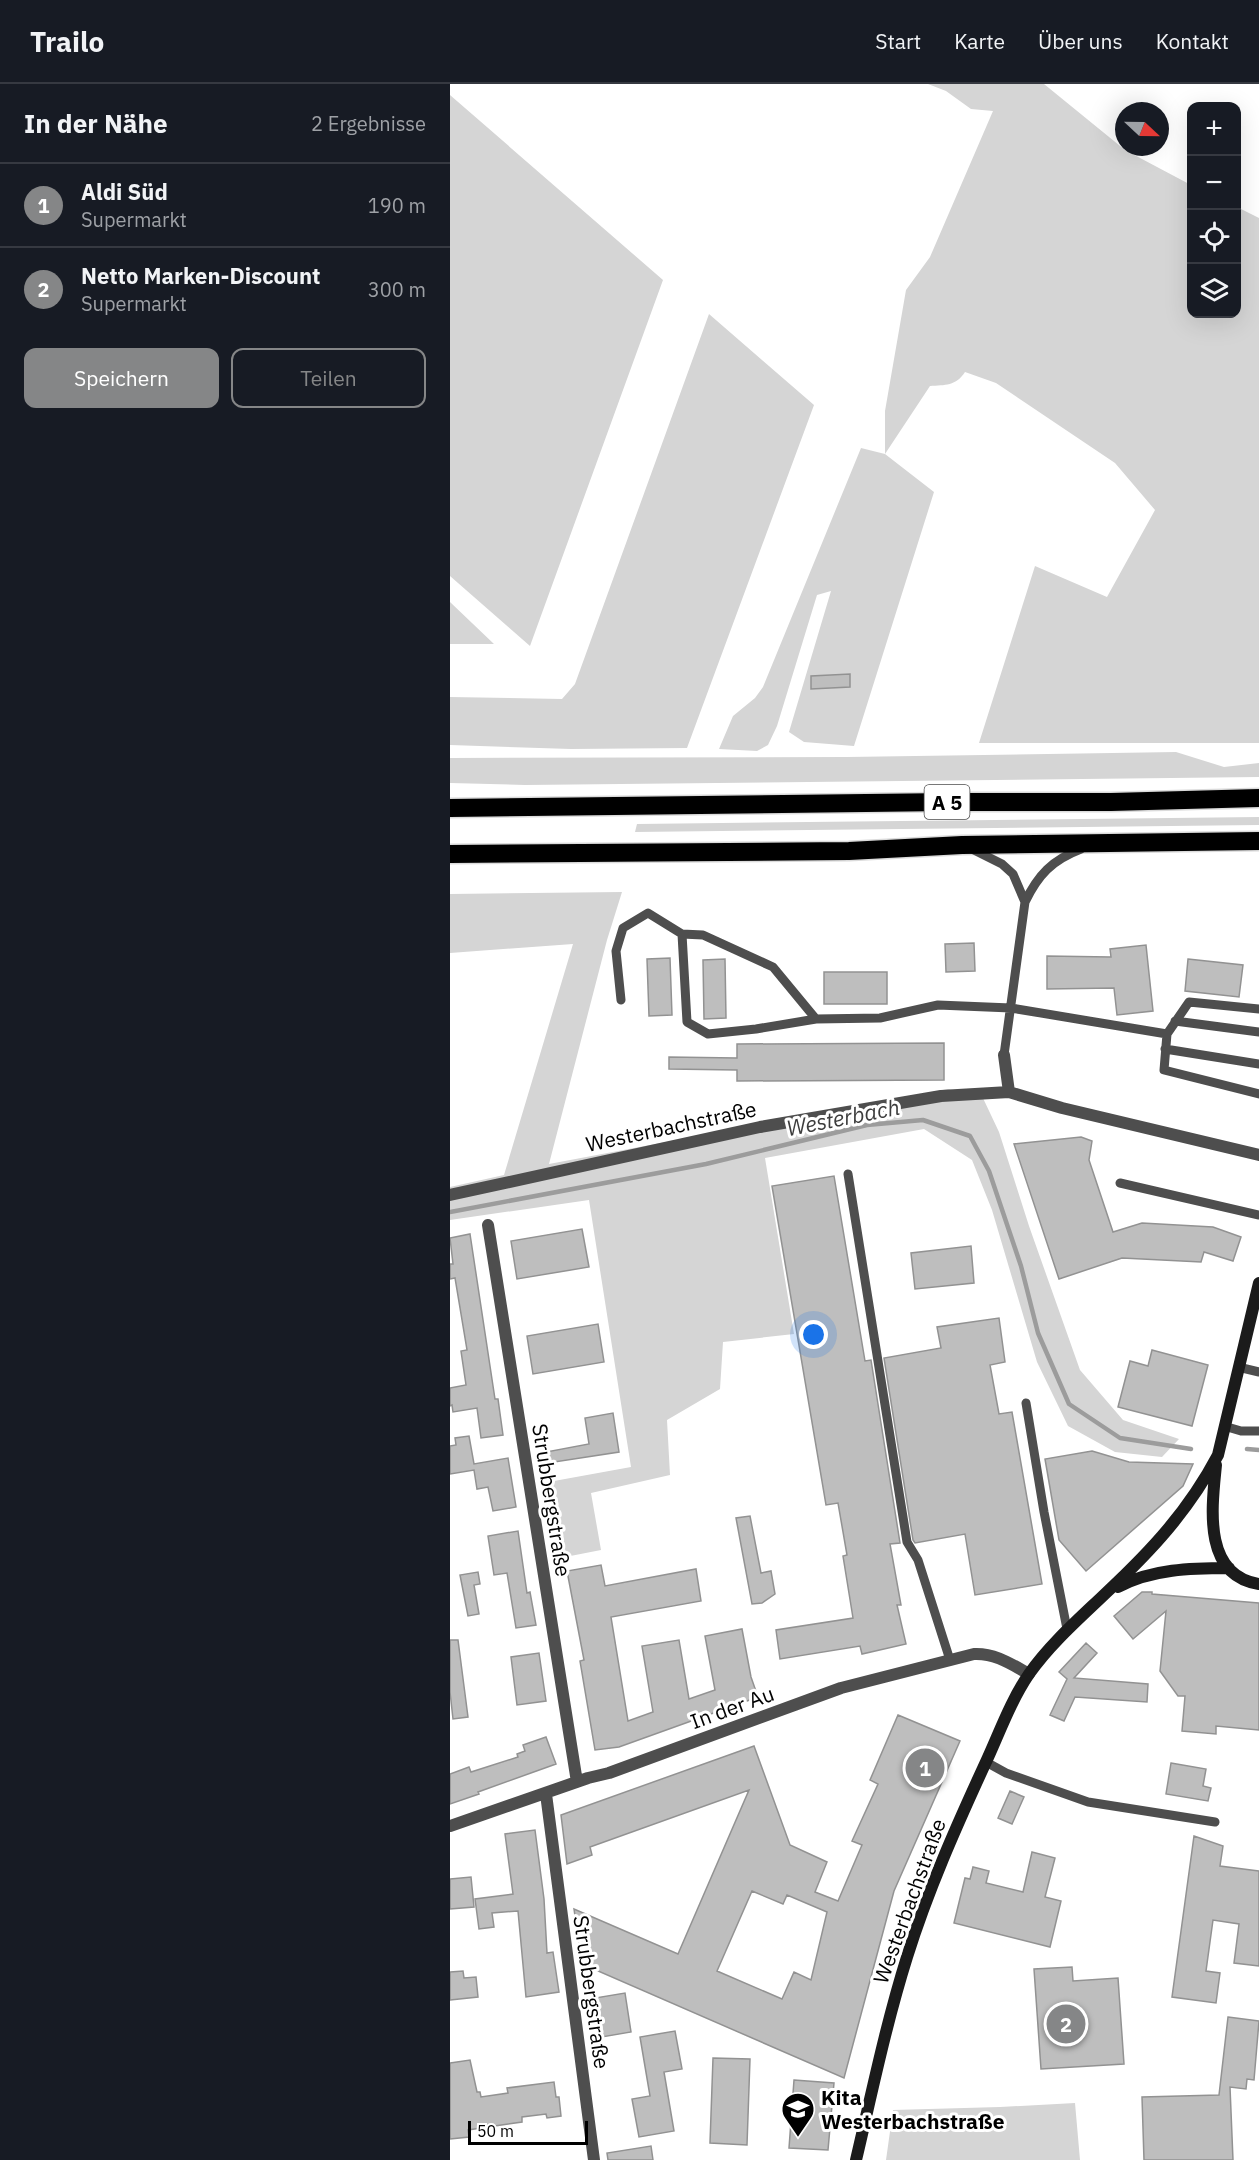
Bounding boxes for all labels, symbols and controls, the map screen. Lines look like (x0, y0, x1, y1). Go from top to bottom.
text: Trailo (30, 23, 104, 60)
text: Start (875, 27, 921, 55)
text: Karte (954, 27, 1005, 55)
text: Über uns (1038, 27, 1123, 55)
text: Kontakt (1156, 27, 1229, 55)
north arrow (1115, 102, 1169, 156)
map controls (1187, 102, 1241, 318)
button: + (1187, 102, 1241, 156)
text: In der Nähe (24, 106, 168, 140)
text: 2 Ergebnisse (311, 110, 426, 137)
button: − (1187, 156, 1241, 210)
text: Aldi Süd (81, 177, 168, 206)
text: 1 (38, 192, 50, 219)
text: 190 m (368, 192, 426, 219)
text: Supermarkt (81, 206, 187, 233)
button: locate (1187, 210, 1241, 264)
text: Netto Marken-Discount (81, 261, 320, 290)
button: layers (1187, 264, 1241, 318)
text: 2 (38, 276, 50, 303)
text: 300 m (368, 276, 426, 303)
text: Supermarkt (81, 290, 187, 317)
button: Speichern (24, 348, 219, 408)
button: Teilen (231, 348, 426, 408)
road number: A 5 (924, 785, 970, 819)
water label: Westerbach (784, 1092, 902, 1142)
street label: Westerbachstraße (583, 1094, 759, 1158)
your location (799, 1320, 828, 1349)
street label: Strubbergstraße (526, 1421, 578, 1579)
street label: In der Au (686, 1679, 778, 1735)
pin: 1 (906, 1746, 944, 1790)
street label: Westerbachstraße (866, 1815, 952, 1987)
street label: Strubbergstraße (567, 1913, 617, 2071)
pin: 2 (1046, 2002, 1086, 2046)
place label: Kita Westerbachstraße (821, 2083, 1005, 2135)
school or university icon: Kita Westerbachstraße (780, 2091, 816, 2138)
scale bar (468, 2118, 588, 2146)
text: 50 m (477, 2121, 514, 2141)

